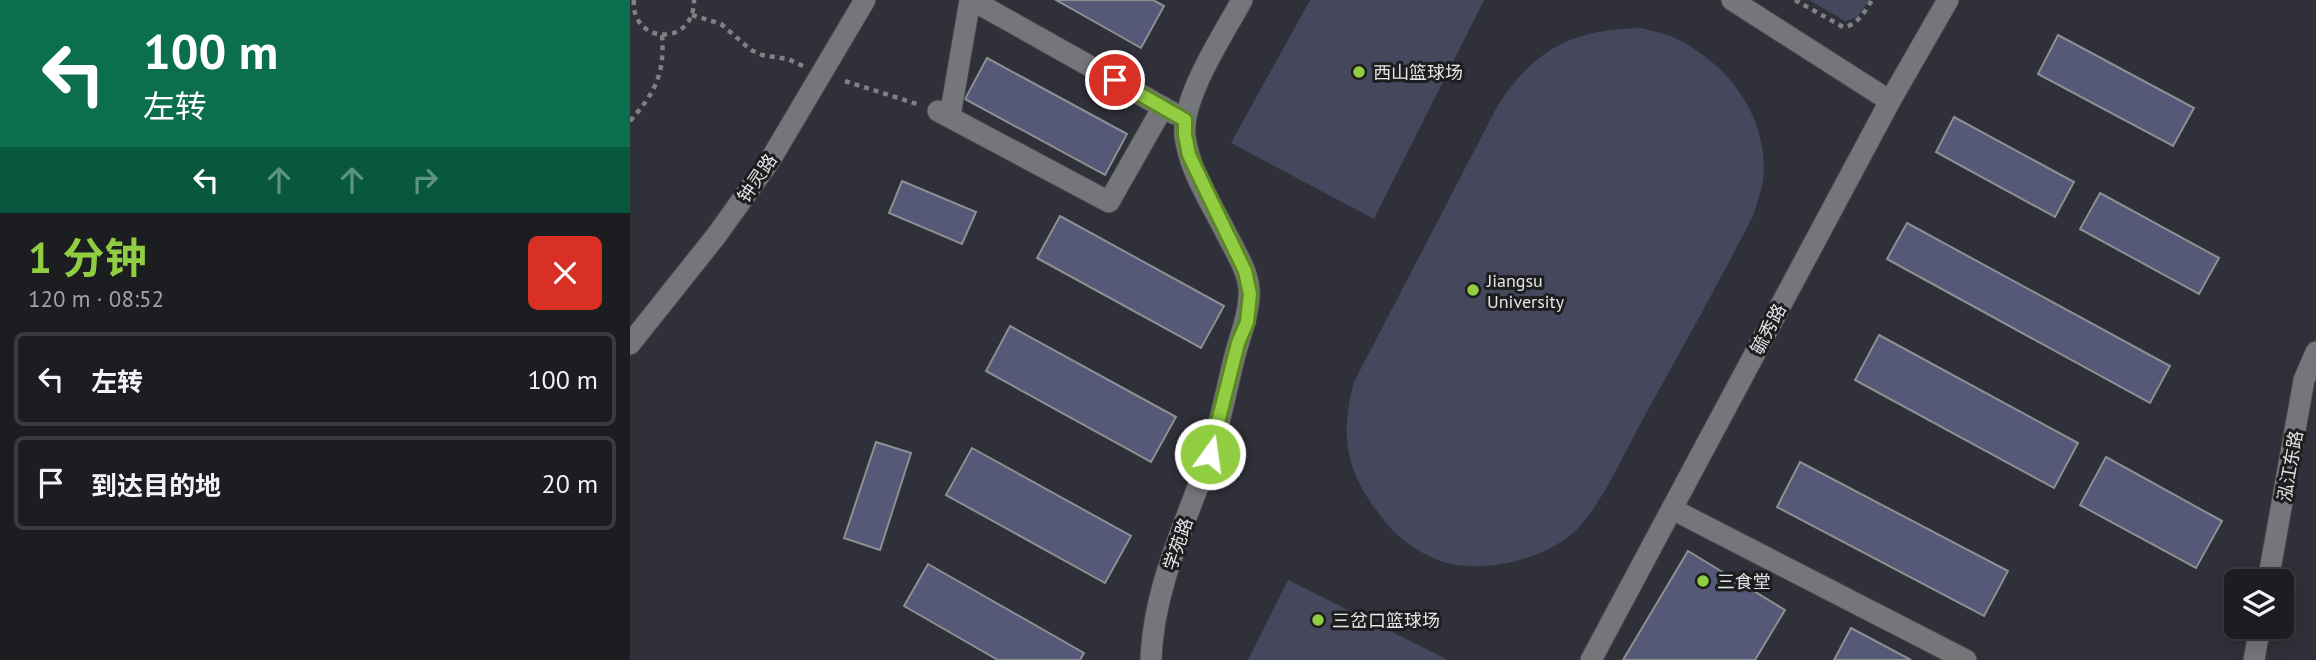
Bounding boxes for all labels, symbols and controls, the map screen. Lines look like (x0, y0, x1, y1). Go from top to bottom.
text: 100 m (143, 19, 278, 83)
icon: left (28, 28, 119, 119)
pin (1085, 50, 1145, 110)
icon: arrive (1096, 61, 1134, 99)
place label: 西山篮球场 (1373, 61, 1463, 84)
marker: 西山篮球场 (1351, 64, 1367, 80)
text: 左转 (143, 85, 207, 127)
street label: 钟灵路 (732, 149, 782, 207)
icon: left (187, 161, 225, 199)
icon: ahead (260, 161, 298, 199)
icon: ahead (333, 161, 371, 199)
icon: right (406, 161, 444, 199)
text: 1 分钟 (28, 230, 146, 285)
button: close (528, 236, 602, 310)
place label: Jiangsu University (1486, 269, 1565, 313)
marker: Jiangsu University (1465, 282, 1481, 298)
text: 120 m · 08:52 (28, 284, 164, 313)
street label: 毓秀路 (1745, 300, 1791, 358)
icon: left (32, 360, 70, 398)
text: 100 m (527, 363, 598, 396)
text: 左转 (91, 365, 143, 398)
position arrow (1173, 417, 1247, 491)
street label: 泓江东路 (2272, 429, 2308, 503)
icon: arrive (32, 464, 70, 502)
text: 20 m (542, 467, 598, 500)
text: 到达目的地 (91, 469, 221, 502)
street label: 学苑路 (1158, 515, 1198, 573)
map controls (2224, 569, 2294, 639)
button: layers (2224, 569, 2294, 639)
place label: 三食堂 (1717, 570, 1771, 593)
marker: 三食堂 (1695, 573, 1711, 589)
place label: 三岔口篮球场 (1332, 609, 1440, 632)
marker: 三岔口篮球场 (1310, 612, 1326, 628)

